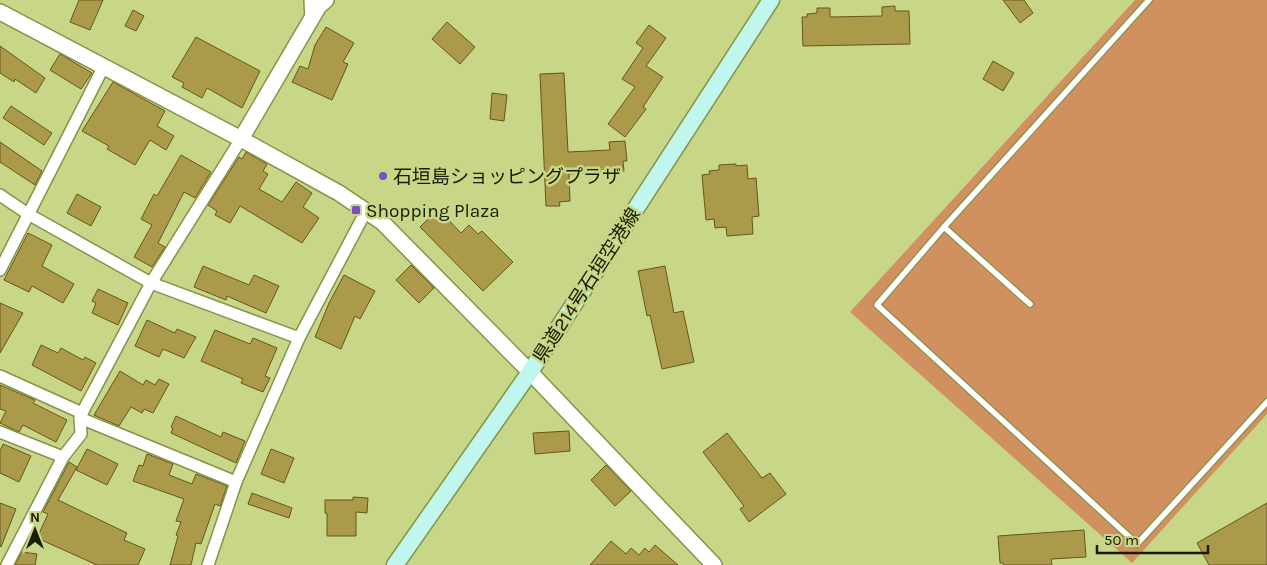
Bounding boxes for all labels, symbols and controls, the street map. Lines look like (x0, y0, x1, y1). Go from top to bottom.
place label: 石垣島ショッピングプラザ (393, 166, 621, 188)
marker: 石垣島ショッピングプラザ (377, 170, 389, 182)
place label: Shopping Plaza (366, 200, 500, 222)
marker: Shopping Plaza (350, 204, 362, 216)
street label: 県道214号石垣空港線 (529, 204, 645, 367)
north arrow (10, 505, 60, 555)
text: N (30, 509, 40, 526)
scale bar (1097, 522, 1208, 554)
text: 50 m (1104, 531, 1139, 549)

